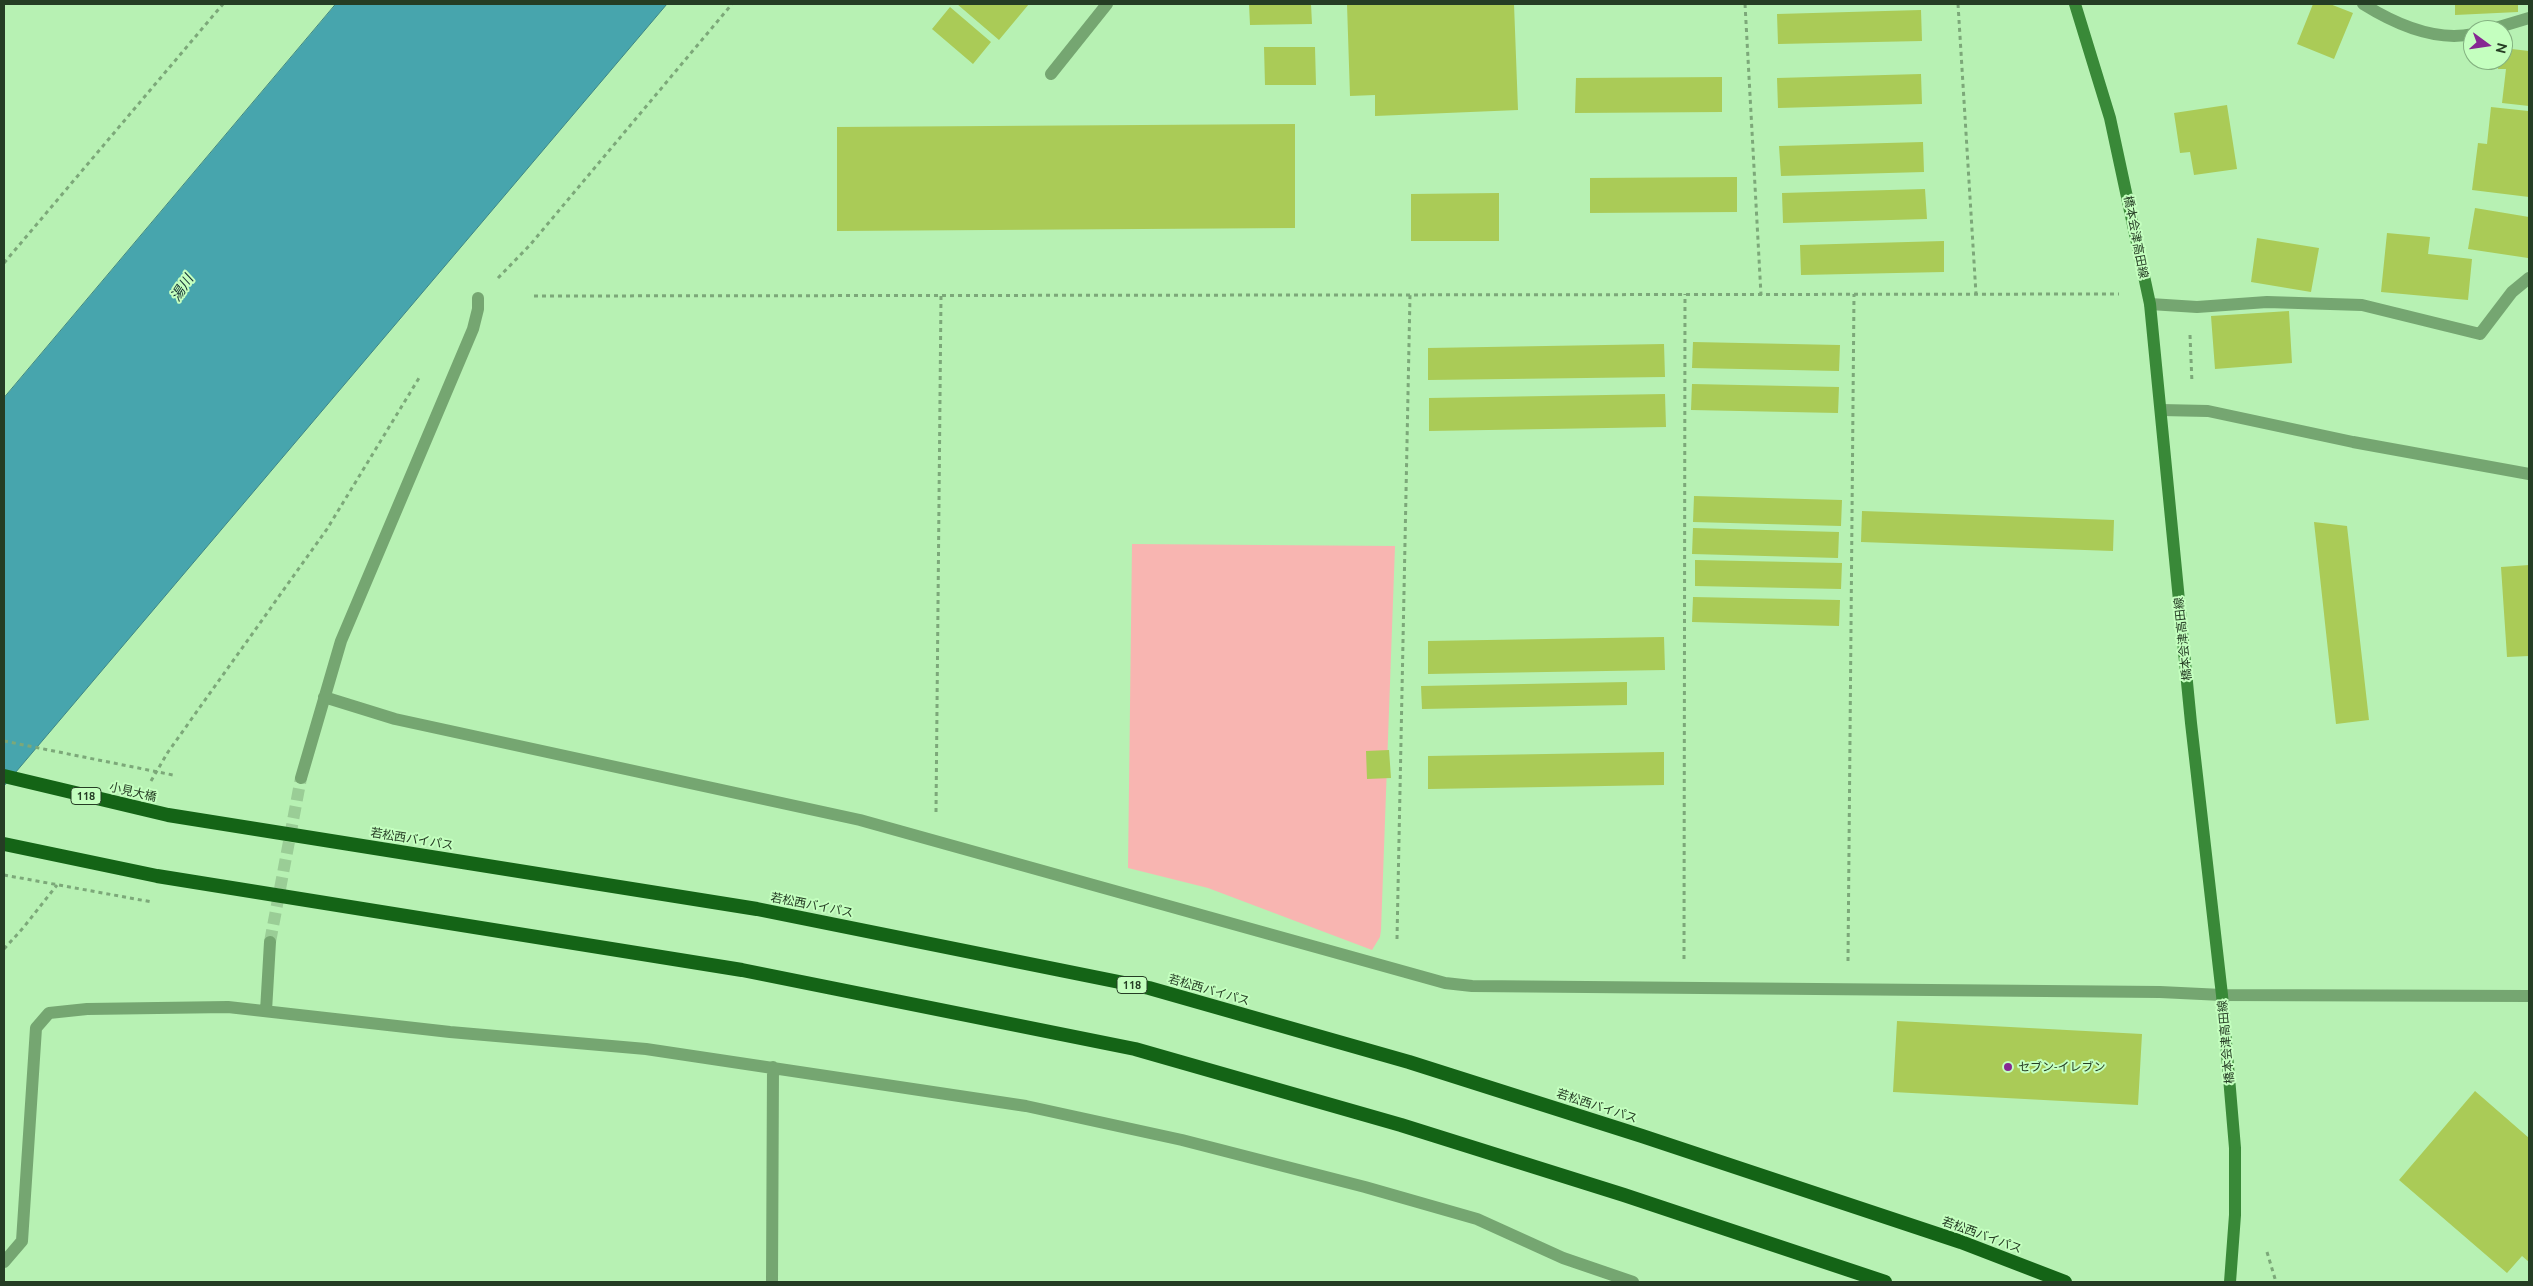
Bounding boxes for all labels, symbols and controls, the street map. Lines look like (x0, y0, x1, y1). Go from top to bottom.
north arrow (2463, 20, 2513, 70)
text: N (2493, 41, 2511, 55)
street label: 橋本会津高田線 (2121, 194, 2151, 280)
water label: 湯川 (167, 272, 197, 304)
street label: 橋本会津高田線 (2171, 596, 2195, 682)
street label: 小見大橋 (108, 780, 158, 804)
road number: 118 (71, 788, 101, 804)
street label: 若松西バイパス (369, 825, 455, 853)
street label: 若松西バイパス (769, 890, 855, 920)
street label: 若松西バイパス (1167, 972, 1251, 1008)
road number: 118 (1117, 976, 1147, 994)
street label: 橋本会津高田線 (2215, 1000, 2237, 1084)
place label: セブン-イレブン (2018, 1060, 2105, 1074)
marker: セブン-イレブン (2002, 1061, 2014, 1073)
street label: 若松西バイパス (1555, 1086, 1639, 1126)
street label: 若松西バイパス (1940, 1214, 2024, 1256)

